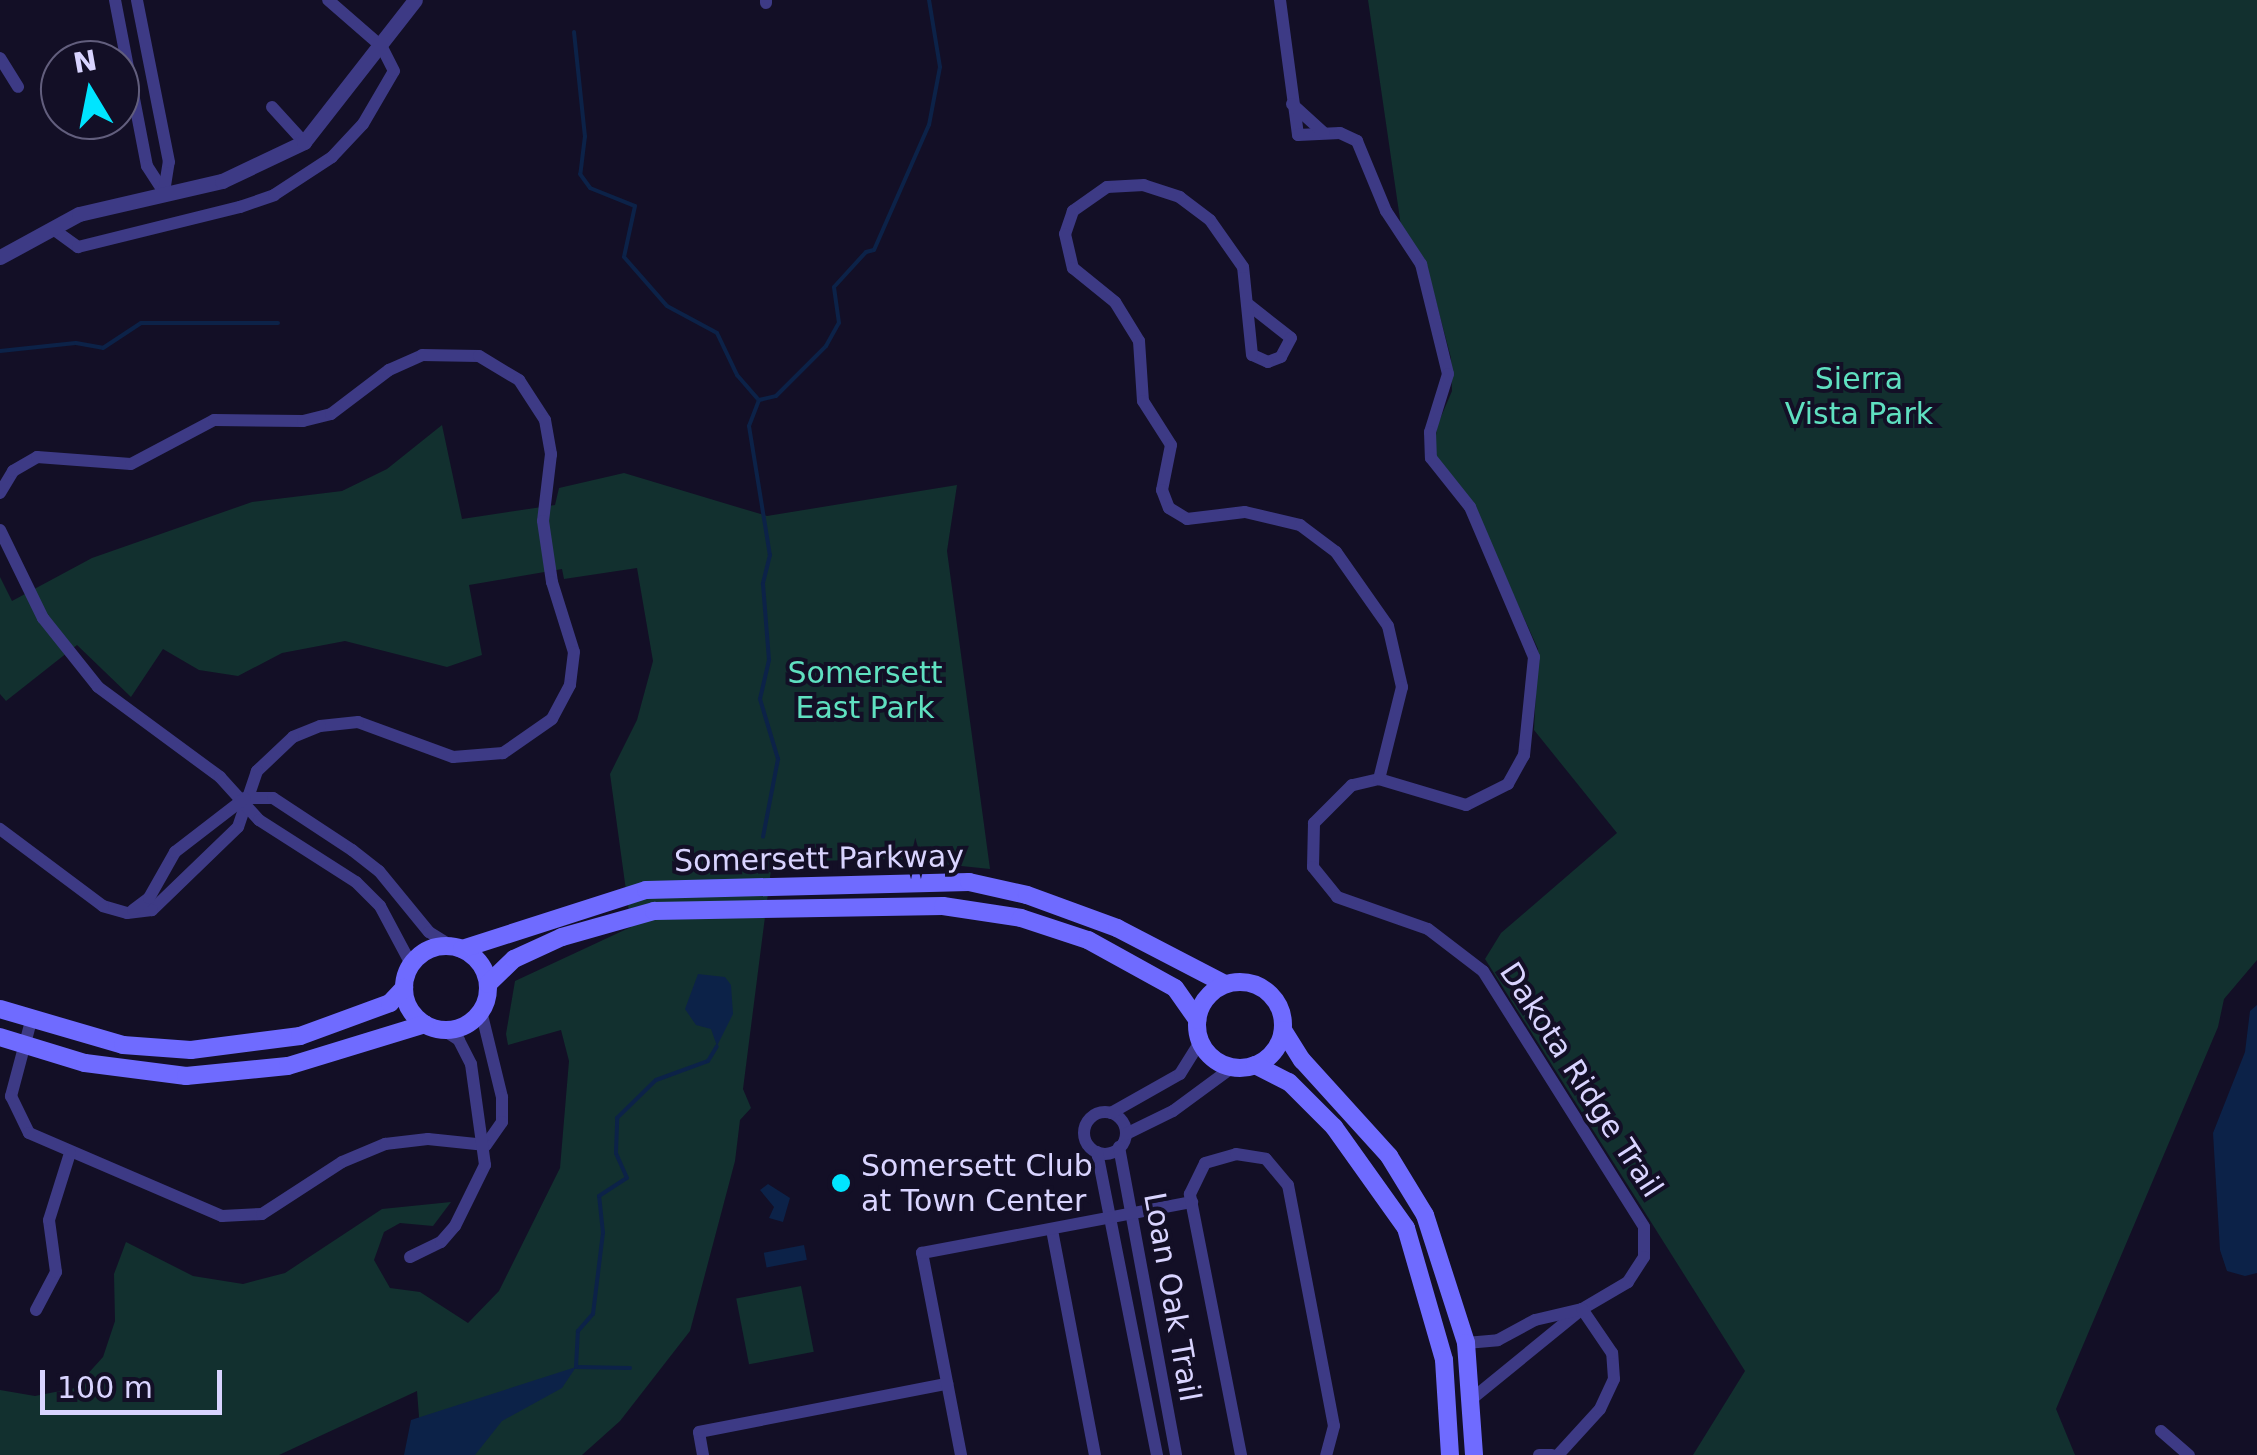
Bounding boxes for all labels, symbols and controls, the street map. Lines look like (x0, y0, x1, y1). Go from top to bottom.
north arrow (40, 40, 140, 140)
text: N (71, 44, 99, 80)
park label: Sierra Vista Park (1785, 361, 1933, 432)
park label: Somersett East Park (787, 655, 943, 726)
street label: Somersett Parkway (674, 838, 964, 880)
street label: Dakota Ridge Trail (1492, 956, 1670, 1204)
place label: Somersett Club at Town Center (861, 1148, 1093, 1218)
marker: Somersett Club at Town Center (830, 1172, 852, 1194)
street label: Loan Oak Trail (1136, 1190, 1208, 1404)
scale bar (45, 1350, 228, 1412)
text: 100 m (57, 1370, 153, 1405)

